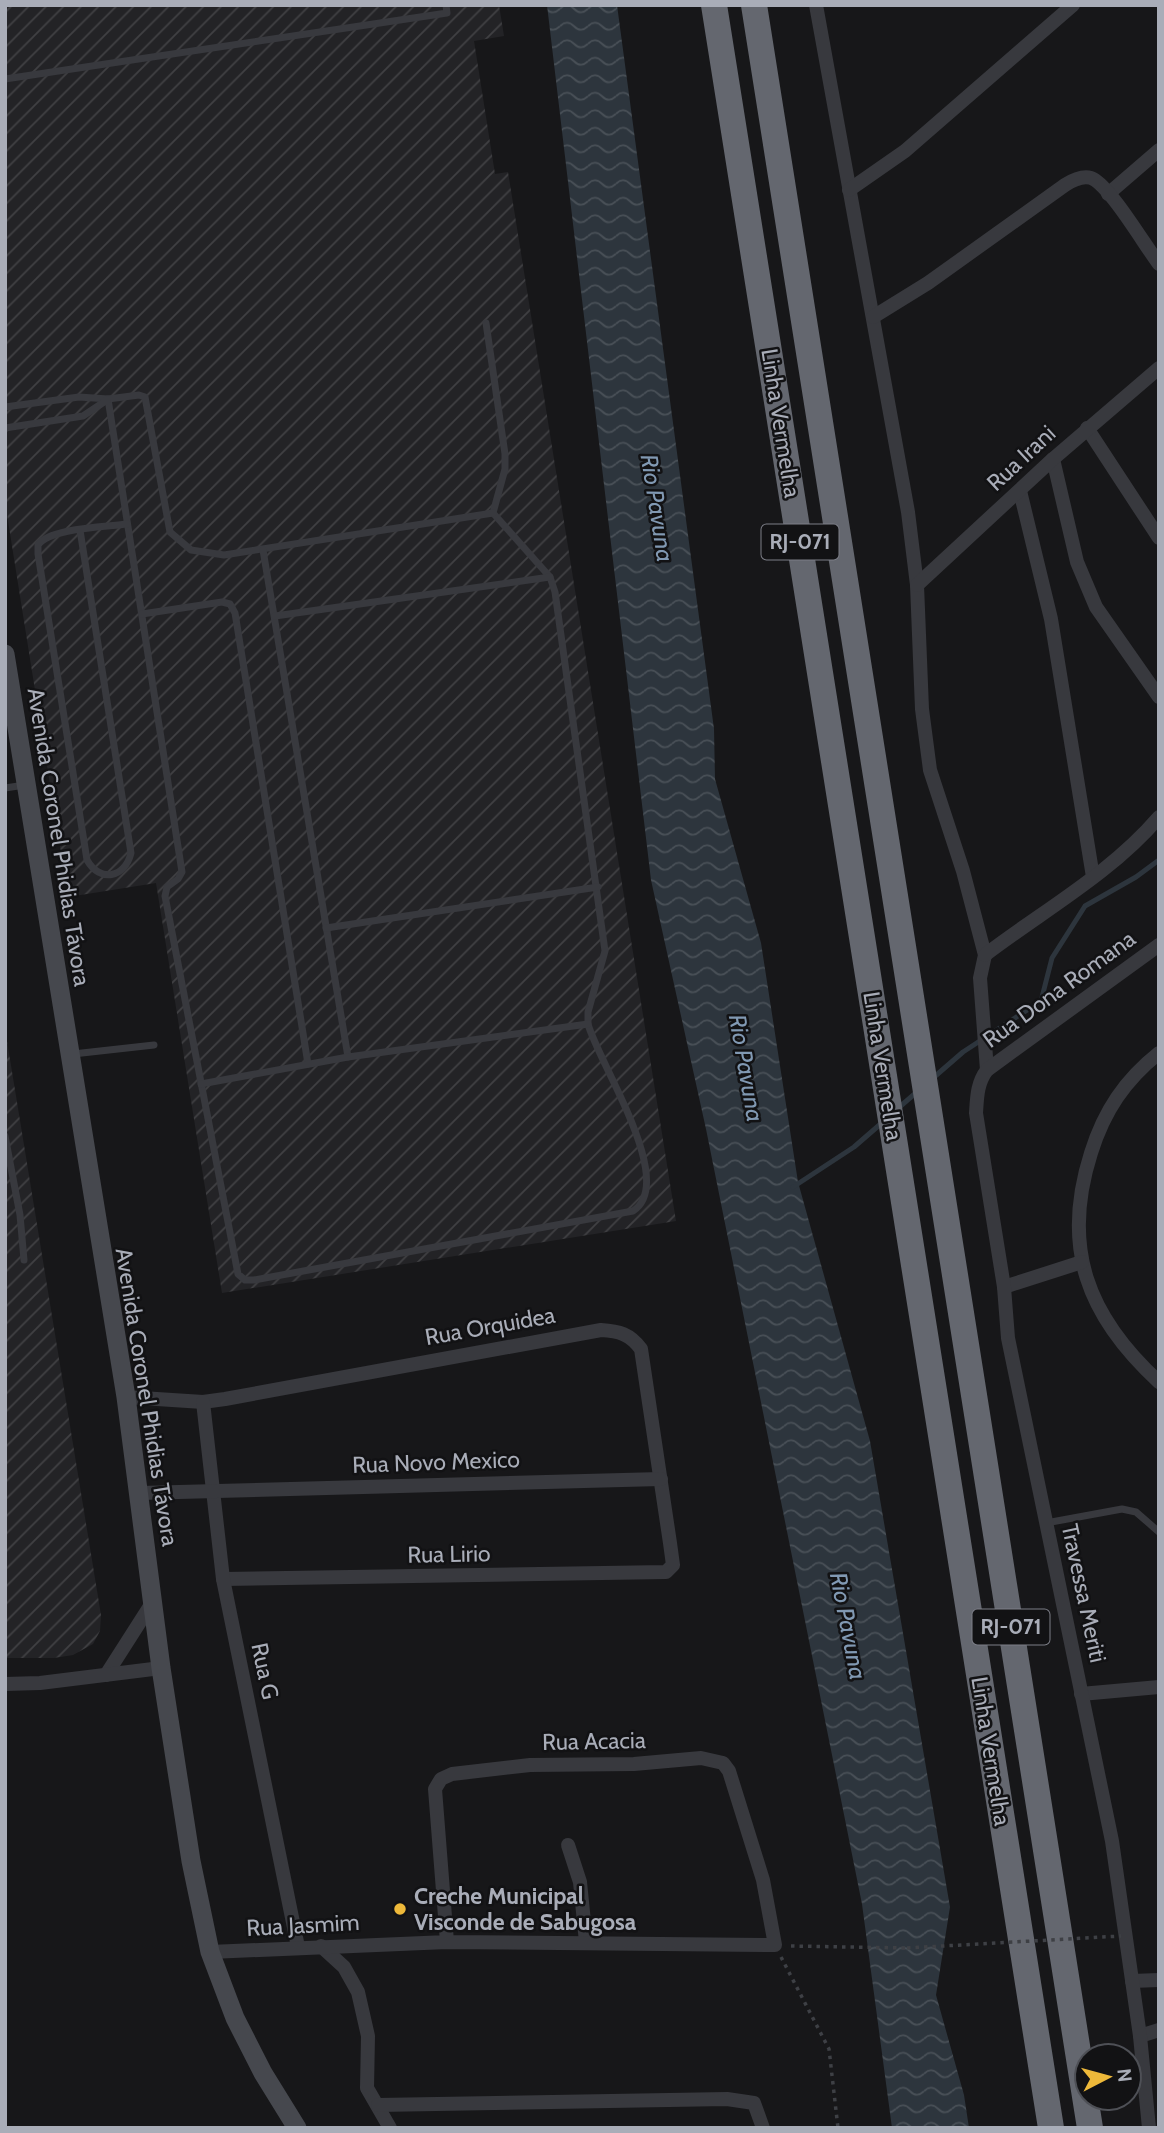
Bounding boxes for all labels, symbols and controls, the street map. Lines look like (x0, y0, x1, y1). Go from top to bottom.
street label: Linha Vermelha (755, 346, 807, 500)
street label: Rua Irani (981, 419, 1061, 497)
water label: Rio Pavuna (635, 452, 680, 564)
road number: RJ-071 (762, 524, 838, 560)
street label: Avenida Coronel Phidias Távora (22, 686, 96, 988)
street label: Rua Dona Romana (977, 924, 1141, 1054)
street label: Linha Vermelha (857, 989, 909, 1143)
water label: Rio Pavuna (723, 1012, 770, 1124)
street label: Avenida Coronel Phidias Távora (110, 1246, 184, 1548)
street label: Rua Orquidea (423, 1301, 557, 1351)
street label: Rua Novo Mexico (352, 1445, 520, 1479)
street label: Travessa Meriti (1056, 1521, 1112, 1665)
street label: Rua Lirio (407, 1539, 491, 1569)
water label: Rio Pavuna (824, 1570, 873, 1682)
road number: RJ-071 (972, 1610, 1050, 1644)
street label: Rua G (245, 1640, 285, 1702)
street label: Linha Vermelha (965, 1674, 1017, 1828)
street label: Rua Acacia (542, 1726, 646, 1756)
place label: Creche Municipal Visconde de Sabugosa (414, 1882, 637, 1936)
marker: Creche Municipal Visconde de Sabugosa (392, 1901, 408, 1917)
street label: Rua Jasmim (246, 1908, 360, 1942)
north arrow (1073, 2042, 1143, 2112)
text: N (1112, 2067, 1137, 2083)

